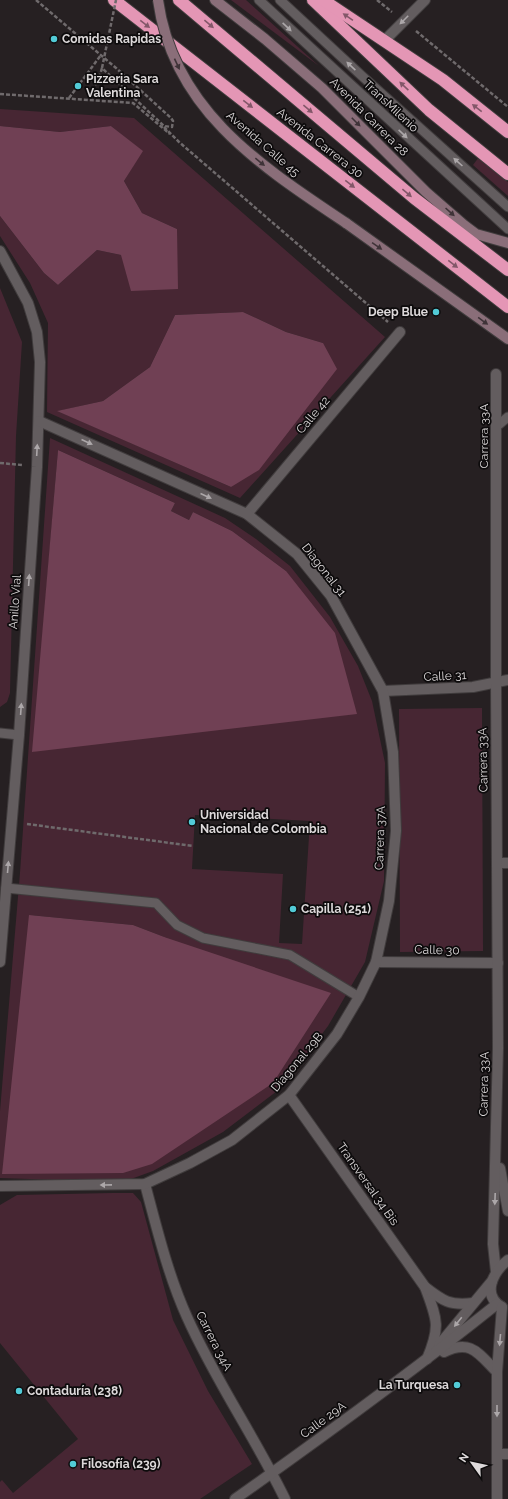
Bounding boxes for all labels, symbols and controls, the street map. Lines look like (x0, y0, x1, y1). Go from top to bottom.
one-way arrow (343, 13, 353, 21)
one-way arrow (399, 16, 409, 25)
one-way arrow (140, 20, 151, 28)
one-way arrow (204, 20, 214, 29)
one-way arrow (282, 22, 293, 31)
place label: Comidas Rapidas (62, 32, 161, 46)
marker: Comidas Rapidas (49, 34, 59, 44)
one-way arrow (174, 58, 180, 70)
one-way arrow (346, 61, 356, 71)
place label: Pizzeria Sara Valentina (86, 72, 159, 100)
street label: Avenida Carrera 28 (327, 75, 411, 159)
street label: TransMilenio (361, 77, 421, 135)
marker: Pizzeria Sara Valentina (73, 81, 83, 91)
one-way arrow (398, 81, 409, 90)
one-way arrow (242, 100, 253, 108)
one-way arrow (472, 103, 483, 112)
one-way arrow (303, 104, 313, 113)
street label: Avenida Carrera 30 (274, 105, 366, 181)
street label: Avenida Calle 45 (224, 108, 303, 180)
one-way arrow (351, 117, 361, 127)
one-way arrow (399, 129, 408, 138)
one-way arrow (255, 158, 265, 167)
one-way arrow (453, 158, 463, 167)
one-way arrow (345, 180, 356, 188)
one-way arrow (402, 188, 413, 197)
one-way arrow (444, 208, 455, 217)
one-way arrow (372, 242, 383, 250)
one-way arrow (447, 260, 458, 268)
place label: Deep Blue (368, 305, 428, 319)
marker: Deep Blue (431, 307, 441, 317)
one-way arrow (478, 317, 489, 325)
street label: Calle 42 (293, 394, 333, 436)
street label: Carrera 33A (477, 404, 491, 468)
one-way arrow (81, 439, 93, 446)
one-way arrow (34, 444, 41, 456)
one-way arrow (200, 493, 212, 499)
street label: Diagonal 31 (299, 541, 349, 599)
street label: Anillo Vial (6, 574, 24, 630)
one-way arrow (26, 574, 33, 586)
street label: Calle 31 (423, 668, 467, 684)
one-way arrow (18, 703, 24, 716)
street label: Carrera 33A (475, 727, 491, 793)
street label: Carrera 37A (372, 806, 388, 870)
place label: Universidad Nacional de Colombia (200, 808, 327, 836)
marker: Universidad Nacional de Colombia (187, 817, 197, 827)
one-way arrow (4, 861, 11, 873)
place label: Capilla (251) (301, 902, 371, 916)
marker: Capilla (251) (288, 904, 298, 914)
street label: Calle 30 (414, 943, 460, 957)
street label: Diagonal 29B (268, 1030, 326, 1094)
street label: Carrera 33A (476, 1051, 492, 1117)
street label: Transversal 34 Bis (334, 1140, 402, 1228)
one-way arrow (99, 1182, 112, 1188)
one-way arrow (492, 1193, 498, 1206)
street label: Carrera 34A (193, 1309, 235, 1373)
one-way arrow (454, 1316, 462, 1327)
one-way arrow (496, 1334, 503, 1346)
place label: La Turquesa (379, 1378, 449, 1392)
marker: La Turquesa (452, 1380, 462, 1390)
place label: Contaduría (238) (27, 1384, 122, 1398)
marker: Contaduría (238) (14, 1386, 24, 1396)
street label: Calle 29A (298, 1399, 348, 1441)
one-way arrow (494, 1405, 500, 1418)
north arrow (452, 1443, 492, 1483)
text: N (456, 1451, 472, 1465)
place label: Filosofía (239) (81, 1457, 161, 1471)
marker: Filosofía (239) (68, 1459, 78, 1469)

